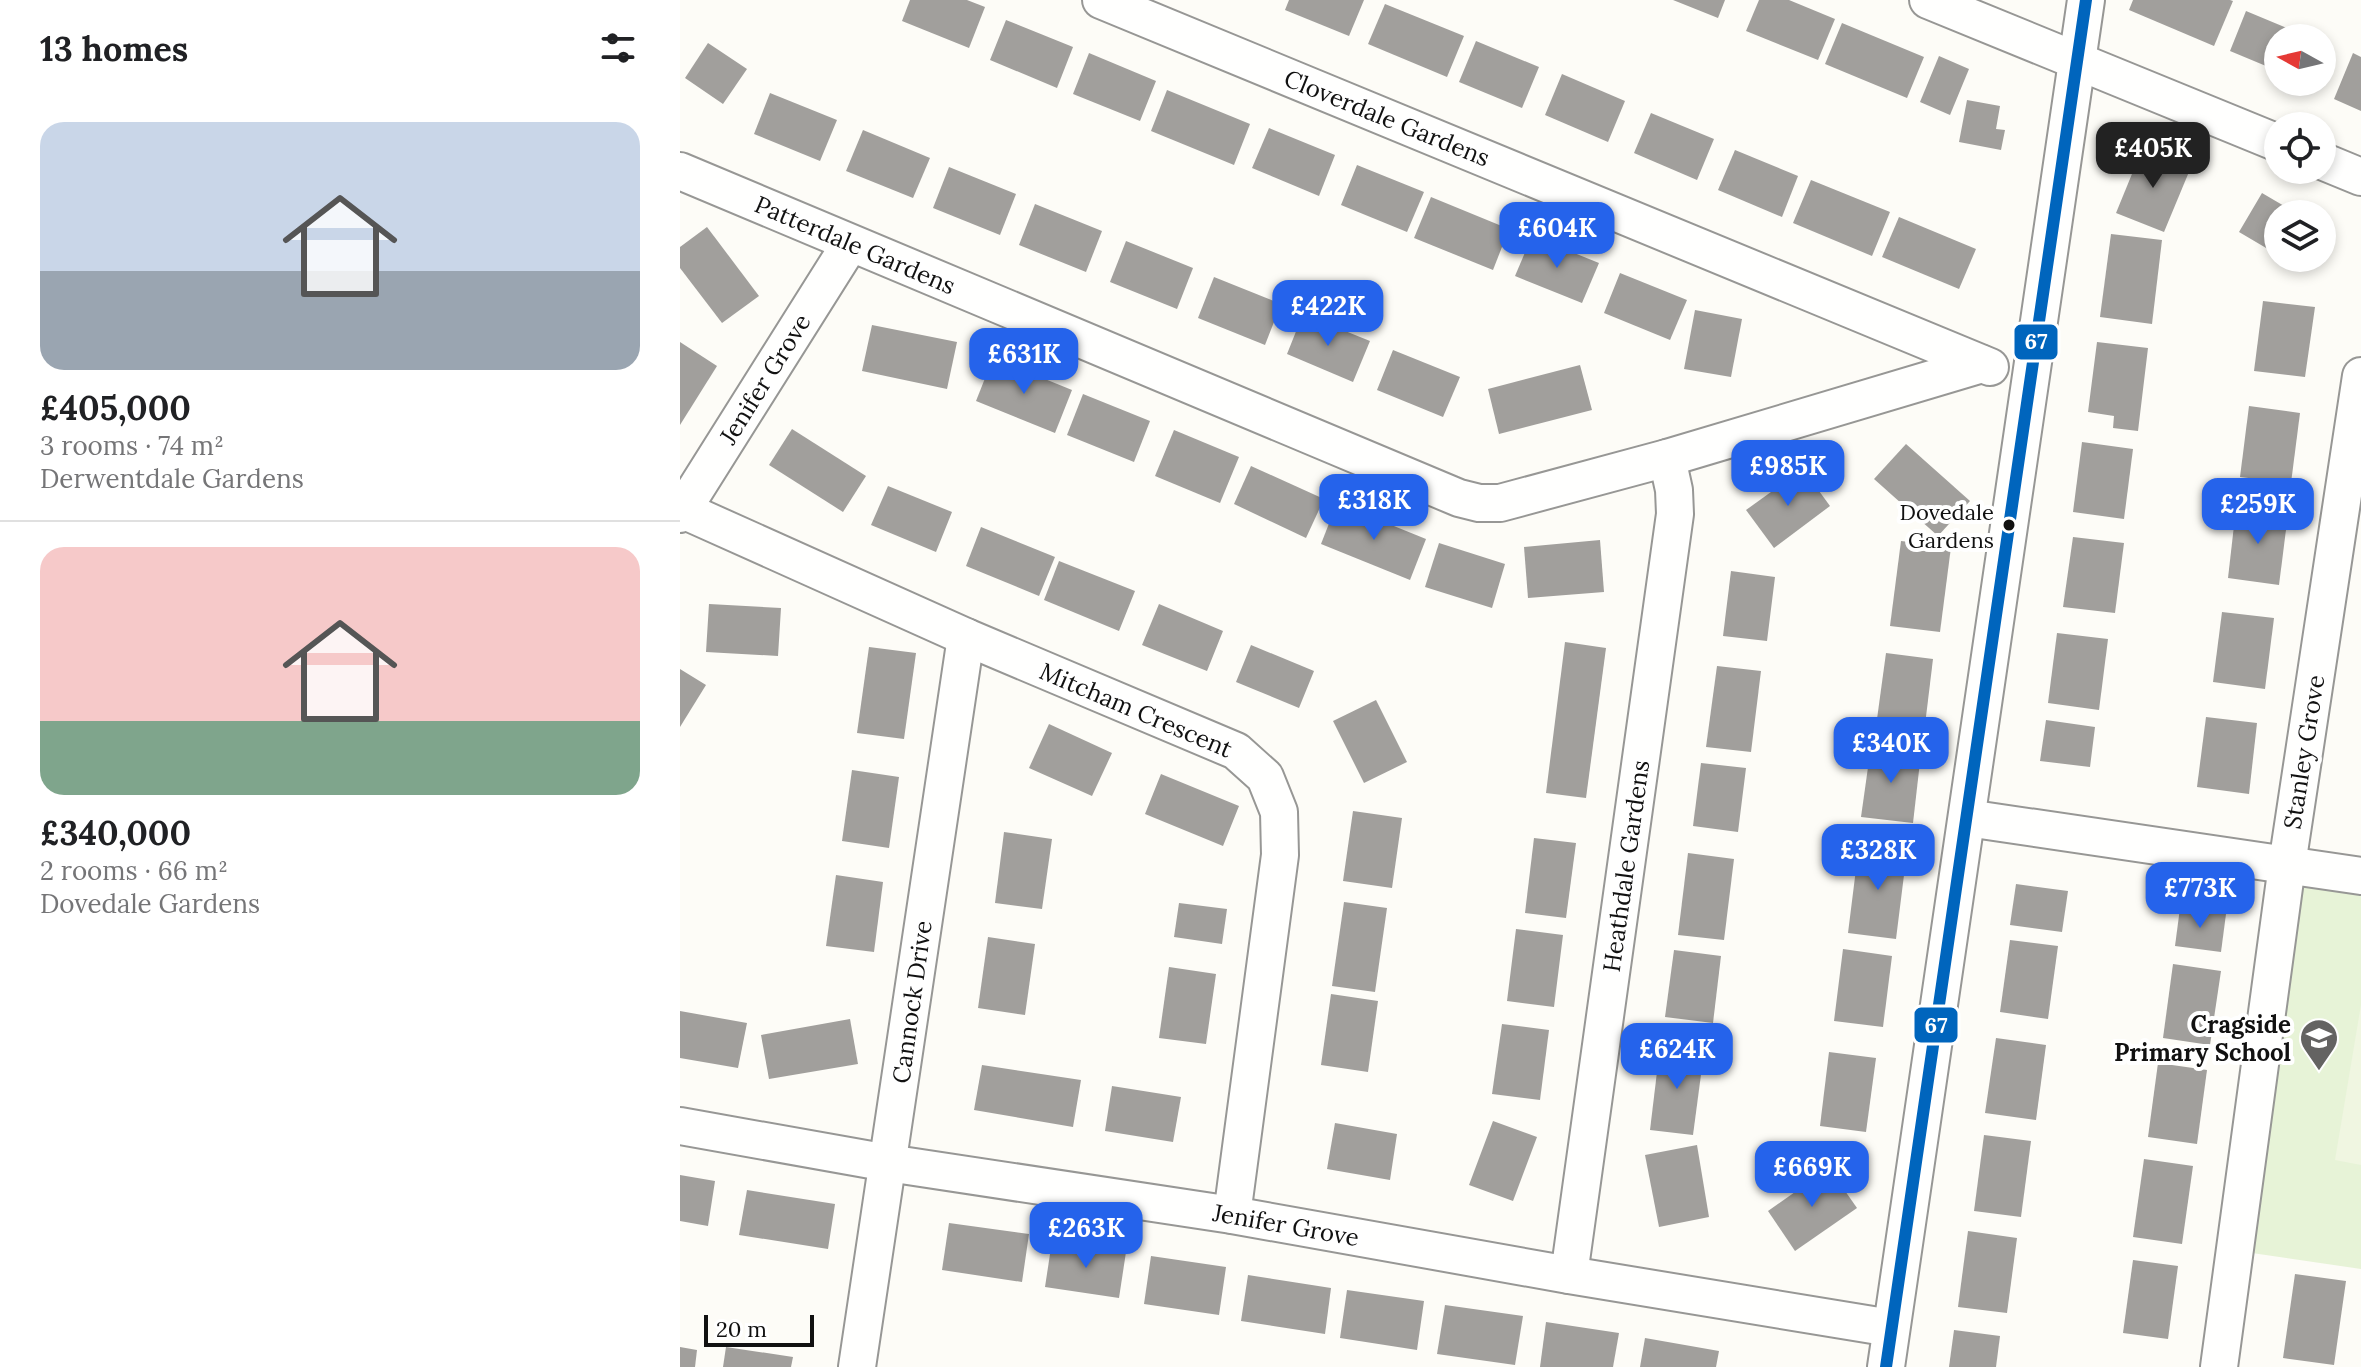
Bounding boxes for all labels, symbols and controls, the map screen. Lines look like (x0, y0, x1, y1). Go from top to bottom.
north arrow (2264, 24, 2336, 96)
map controls (2264, 24, 2336, 272)
icon: filters (596, 26, 640, 70)
text: 13 homes (40, 27, 188, 70)
street label: Cloverdale Gardens (1280, 63, 1494, 173)
button: locate (2264, 112, 2336, 184)
pin: £405K (2097, 122, 2209, 190)
text: £405K (2114, 131, 2192, 164)
icon: home (268, 174, 412, 318)
street label: Patterdale Gardens (750, 189, 960, 301)
button: layers (2264, 200, 2336, 272)
pin: £604K (1501, 202, 1613, 270)
text: £604K (1517, 211, 1597, 244)
pin: £422K (1272, 280, 1384, 348)
text: £422K (1290, 289, 1366, 322)
street label: Jenifer Grove (712, 308, 817, 451)
line badge: 67 (2013, 323, 2059, 361)
text: 67 (2025, 327, 2047, 355)
pin: £631K (968, 328, 1080, 396)
text: £631K (987, 337, 1061, 370)
text: £405,000 (40, 386, 191, 429)
text: 3 rooms · 74 m² (40, 429, 224, 462)
pin: £985K (1732, 440, 1844, 508)
text: £985K (1749, 449, 1827, 482)
text: Derwentdale Gardens (40, 462, 304, 495)
pin: £318K (1318, 474, 1430, 542)
pin: £259K (2202, 478, 2314, 546)
text: £318K (1337, 483, 1411, 516)
text: £259K (2220, 487, 2296, 520)
place label: Dovedale Gardens (1900, 498, 1994, 554)
marker: Dovedale Gardens (2001, 517, 2017, 533)
icon: home (268, 599, 412, 743)
street label: Mitcham Crescent (1035, 655, 1238, 765)
street label: Stanley Grove (2277, 673, 2331, 831)
pin: £340K (1835, 717, 1947, 785)
text: £340K (1852, 726, 1930, 759)
street label: Heathdale Gardens (1596, 758, 1656, 974)
text: £340,000 (40, 811, 191, 854)
pin: £328K (1822, 824, 1934, 892)
text: £328K (1840, 833, 1916, 866)
text: 2 rooms · 66 m² (40, 854, 228, 887)
pin: £773K (2144, 862, 2256, 930)
text: £773K (2164, 871, 2236, 904)
text: Dovedale Gardens (40, 887, 260, 920)
street label: Cannock Drive (885, 918, 939, 1086)
line badge: 67 (1913, 1006, 1959, 1044)
place label: Cragside Primary School (2114, 1009, 2291, 1068)
text: 67 (1925, 1011, 1947, 1039)
school or university icon: Cragside Primary School (2298, 1017, 2340, 1072)
pin: £624K (1621, 1023, 1733, 1091)
text: £624K (1639, 1032, 1715, 1065)
pin: £669K (1756, 1141, 1868, 1209)
text: £669K (1773, 1150, 1851, 1183)
street label: Jenifer Grove (1209, 1197, 1362, 1253)
pin: £263K (1030, 1202, 1142, 1270)
text: £263K (1048, 1211, 1124, 1244)
scale bar (704, 1311, 814, 1347)
text: 20 m (716, 1315, 767, 1343)

